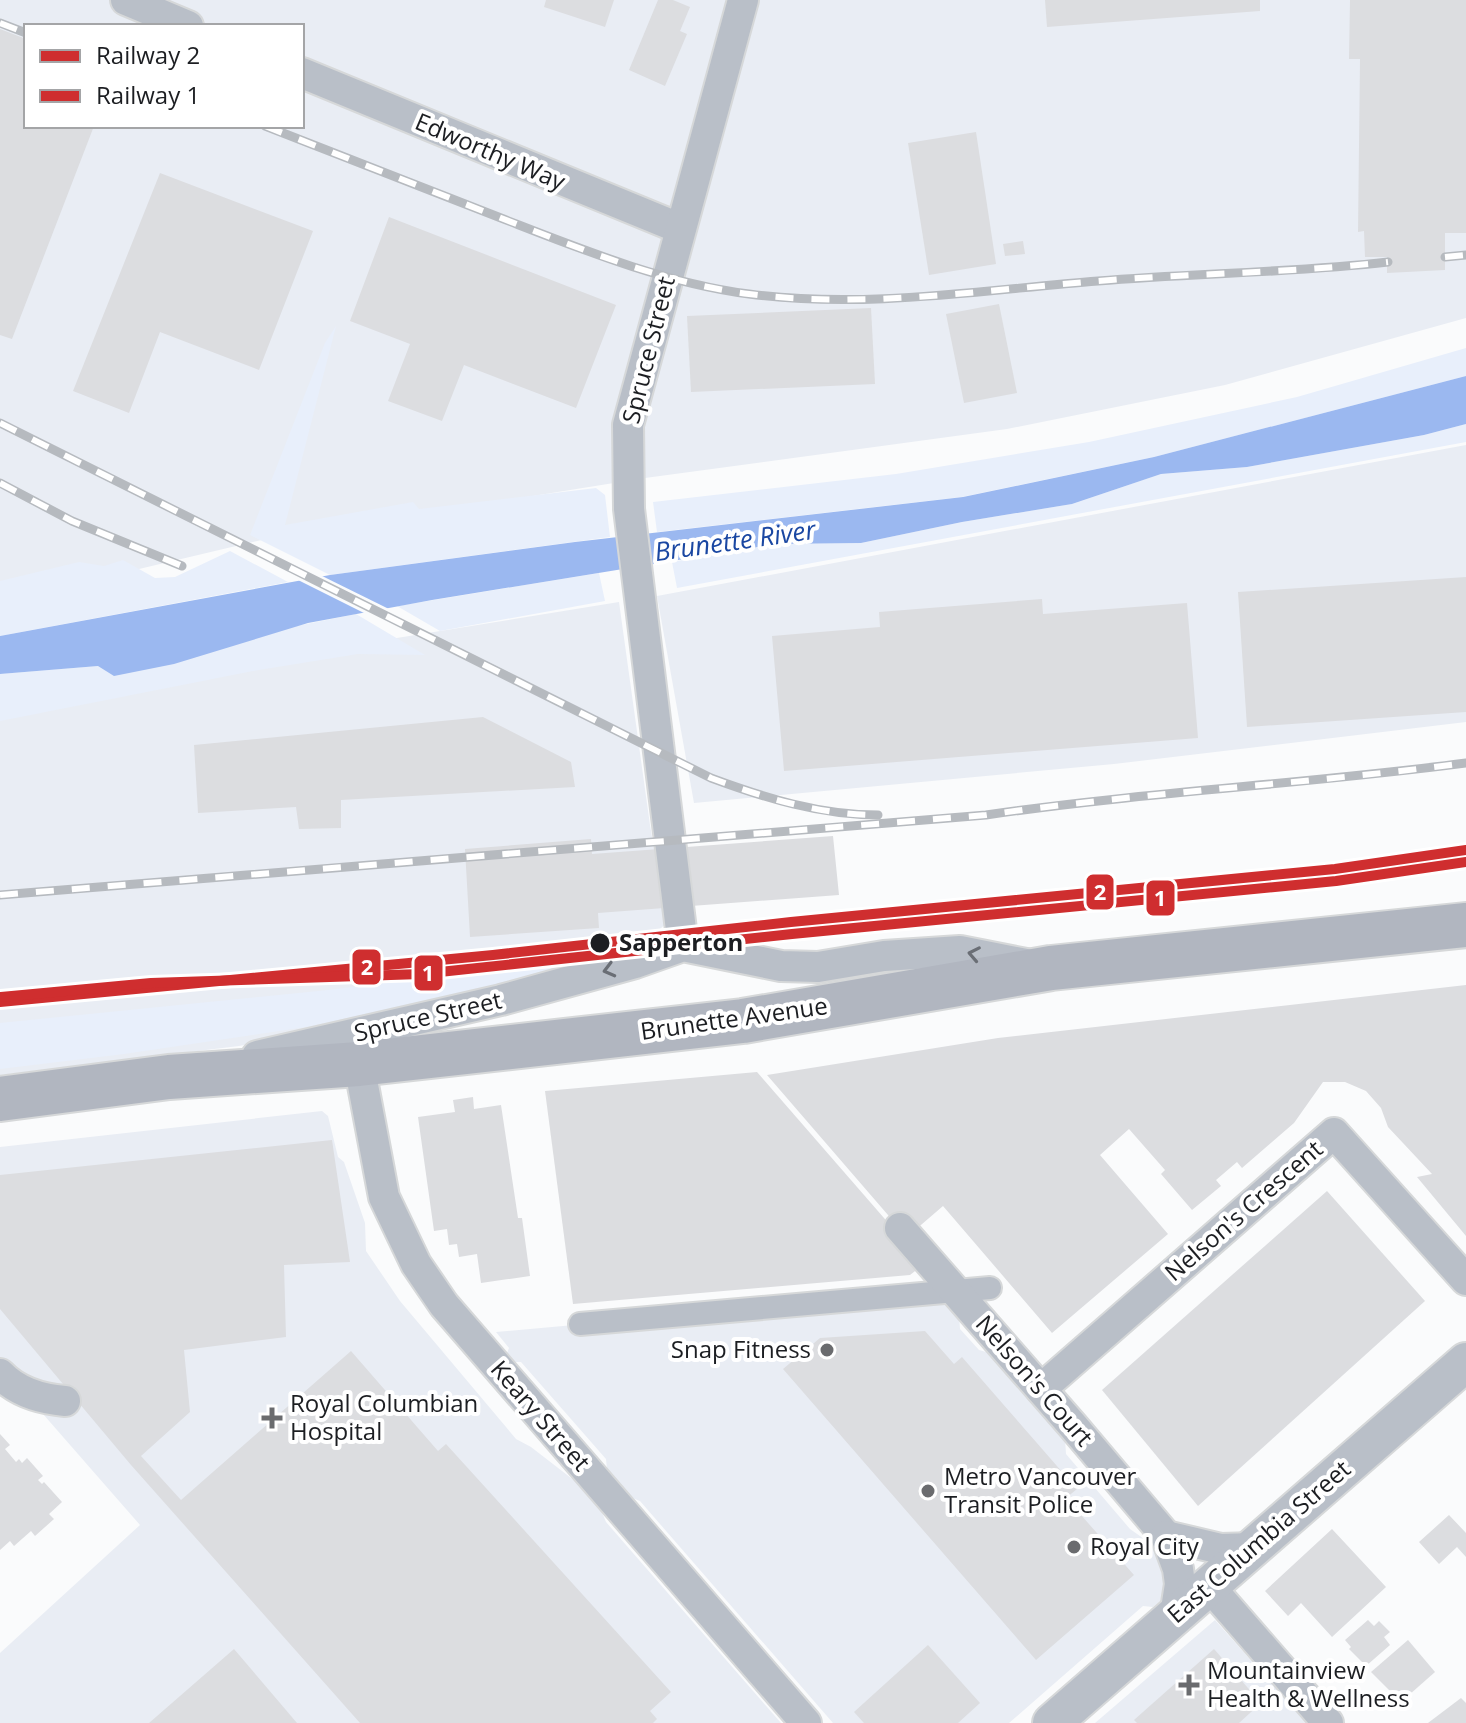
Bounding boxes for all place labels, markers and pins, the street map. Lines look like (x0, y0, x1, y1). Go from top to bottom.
place label: Sapperton (619, 925, 743, 958)
marker: Sapperton (588, 931, 612, 955)
place label: Snap Fitness (671, 1332, 811, 1365)
marker: Snap Fitness (818, 1341, 836, 1359)
place label: Royal Columbian Hospital (290, 1386, 478, 1447)
marker: Royal Columbian Hospital (261, 1407, 283, 1429)
place label: Metro Vancouver Transit Police (944, 1459, 1137, 1520)
marker: Metro Vancouver Transit Police (919, 1482, 937, 1500)
place label: Royal City (1090, 1529, 1200, 1562)
marker: Royal City (1065, 1538, 1083, 1556)
place label: Mountainview Health & Wellness (1207, 1653, 1410, 1714)
marker: Mountainview Health & Wellness (1178, 1674, 1200, 1696)

